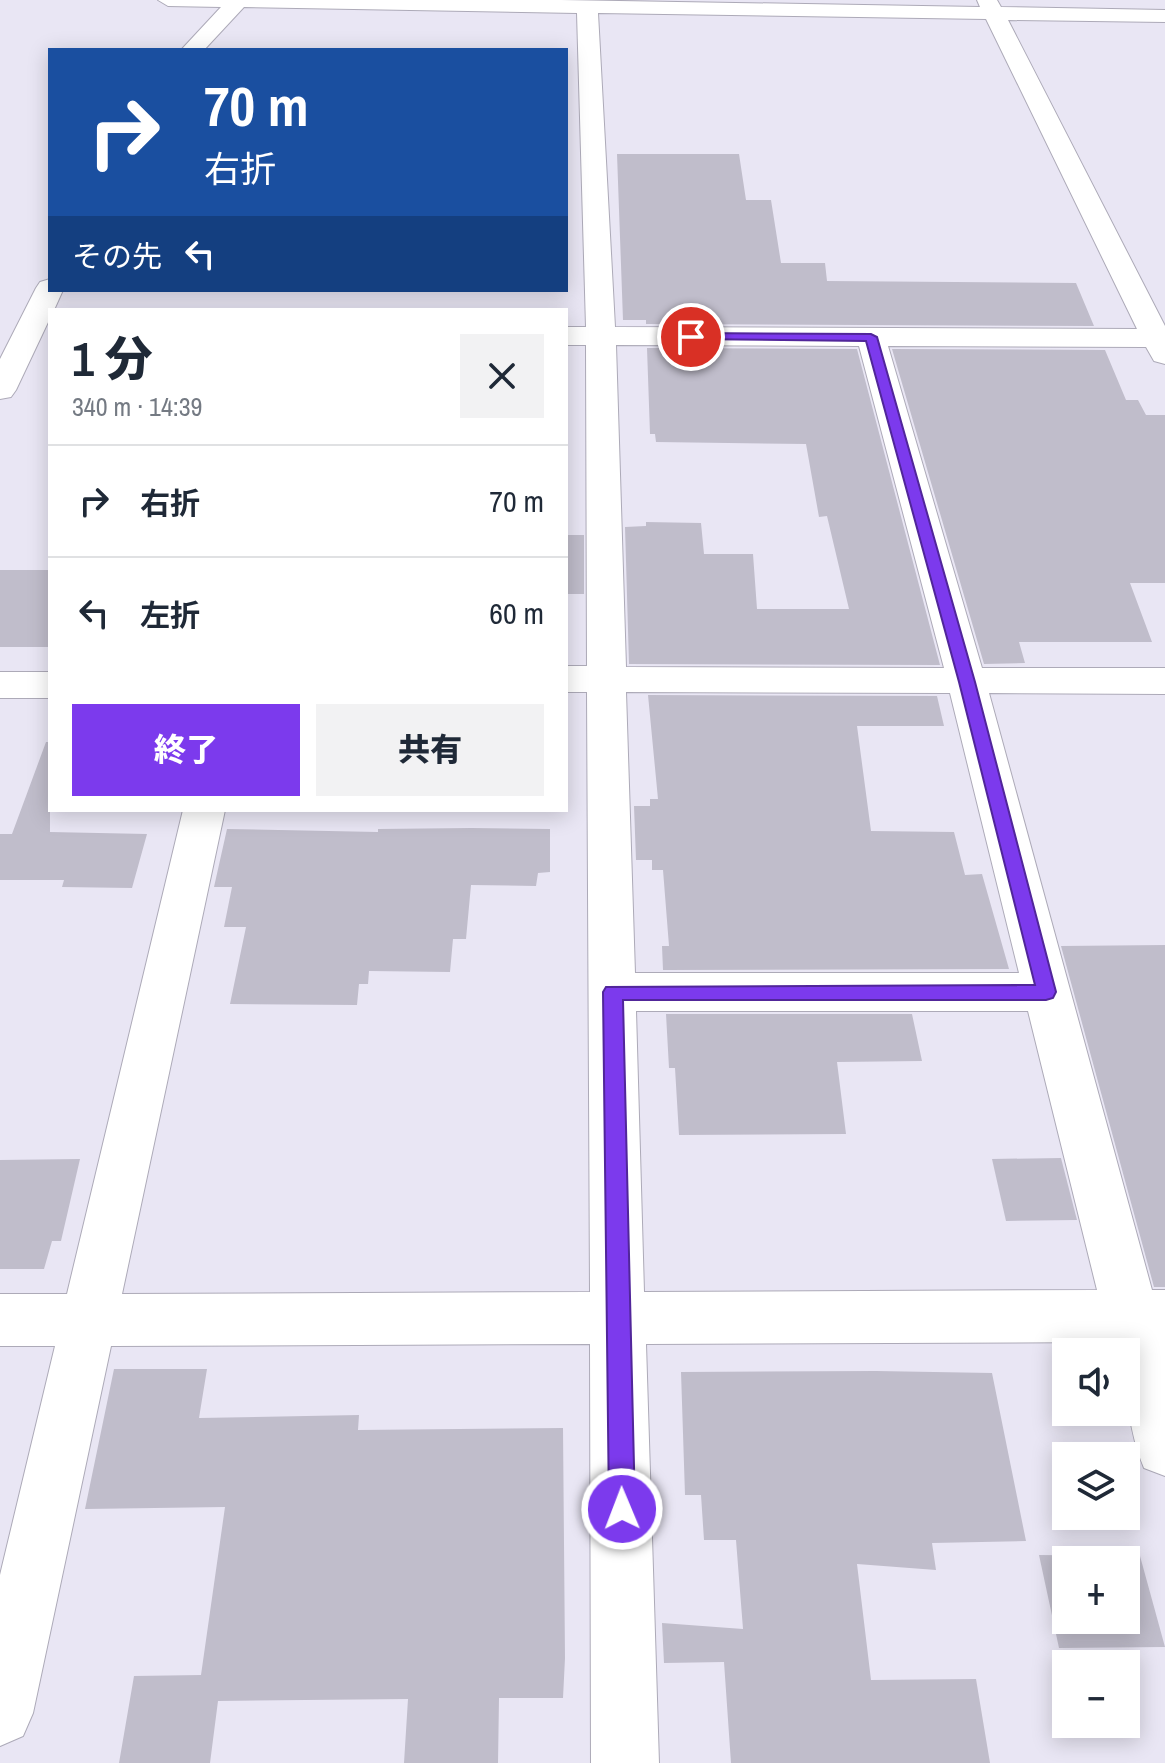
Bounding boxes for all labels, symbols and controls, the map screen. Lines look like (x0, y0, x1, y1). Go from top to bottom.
text: 70 m (204, 68, 309, 143)
icon: right (72, 80, 176, 184)
text: 右折 (204, 145, 276, 193)
icon: left (178, 232, 222, 276)
text: その先 (72, 236, 162, 276)
pin (657, 303, 725, 371)
icon: arrive (669, 315, 713, 359)
text: 1 分 (72, 326, 153, 391)
button: close (460, 334, 544, 418)
text: 340 m · 14:39 (72, 389, 202, 424)
icon: right (72, 479, 116, 523)
text: 70 m (489, 481, 544, 521)
text: 右折 (140, 483, 200, 523)
icon: left (72, 591, 116, 635)
text: 60 m (489, 593, 544, 633)
text: 左折 (140, 595, 200, 635)
button: 終了 (72, 704, 300, 796)
button: 共有 (316, 704, 544, 796)
map controls (1052, 1338, 1140, 1738)
button: sound (1052, 1338, 1140, 1426)
button: layers (1052, 1442, 1140, 1530)
position arrow (580, 1467, 664, 1551)
button: + (1052, 1546, 1140, 1634)
button: − (1052, 1650, 1140, 1738)

